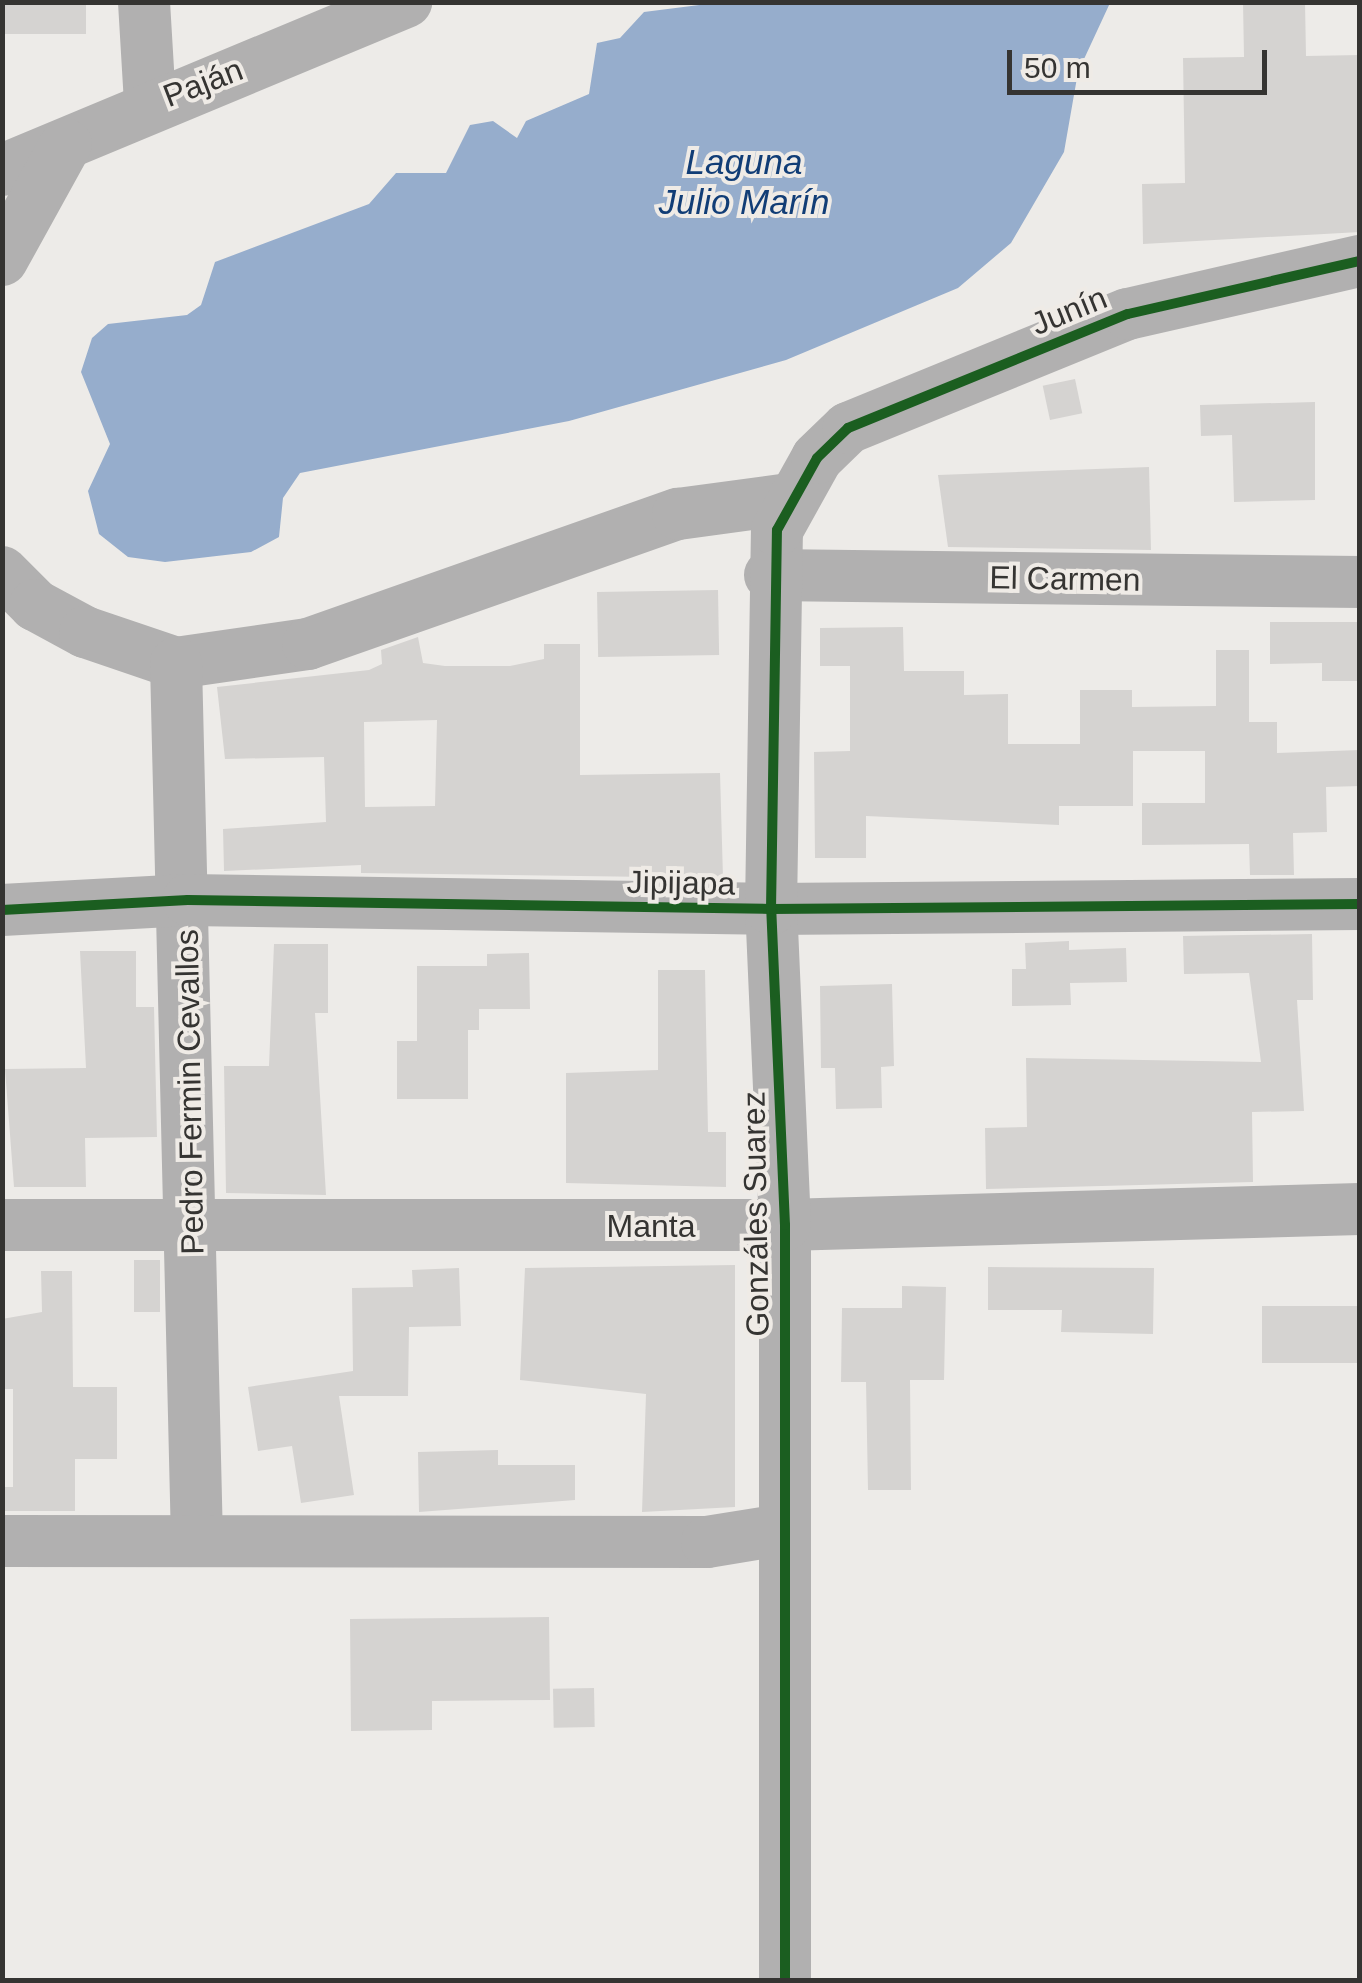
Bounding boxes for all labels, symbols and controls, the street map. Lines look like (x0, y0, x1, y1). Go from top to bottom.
scale bar (1012, 30, 1272, 92)
street label: Paján (158, 50, 248, 116)
text: 50 m (1024, 51, 1091, 84)
water label: Laguna Julio Marín (658, 141, 830, 223)
street label: Junín (1026, 279, 1112, 343)
street label: El Carmen (989, 558, 1141, 600)
street label: Jipijapa (626, 863, 736, 903)
street label: Pedro Fermin Cevallos (168, 929, 212, 1255)
street label: Gonzáles Suarez (735, 1091, 777, 1337)
street label: Manta (607, 1207, 695, 1245)

